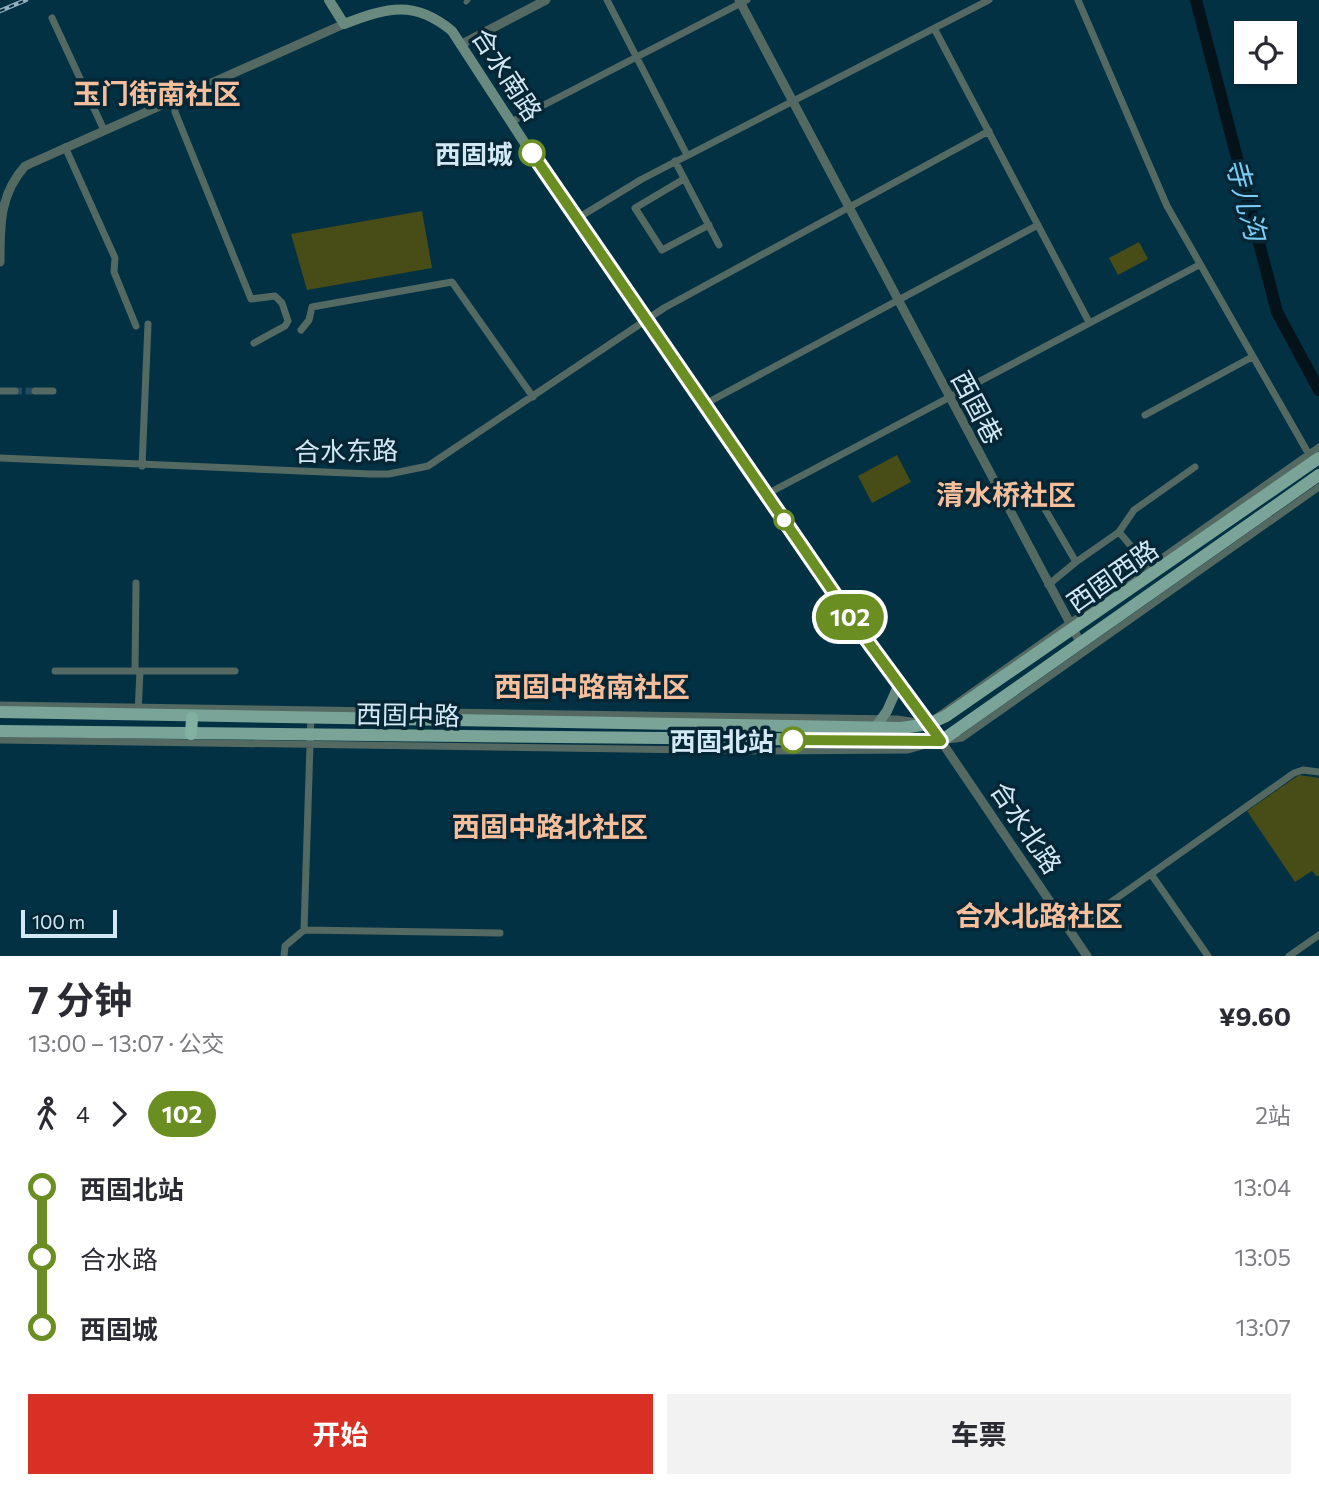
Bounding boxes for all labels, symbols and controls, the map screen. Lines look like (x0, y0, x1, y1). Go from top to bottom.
map controls (1234, 21, 1297, 84)
button: locate (1234, 21, 1297, 84)
street label: 合水南路 (467, 22, 549, 126)
district label: 玉门街南社区 (73, 76, 241, 110)
place label: 西固城 (435, 138, 513, 169)
marker: 西固城 (519, 140, 545, 166)
water label: 寺儿沟 (1220, 154, 1275, 247)
street label: 西固巷 (946, 365, 1010, 449)
street label: 合水东路 (294, 434, 398, 466)
district label: 清水桥社区 (936, 477, 1076, 511)
unlabelled marker (774, 510, 794, 530)
street label: 西固西路 (1061, 532, 1163, 618)
line badge: 102 (810, 594, 890, 640)
text: 102 (830, 602, 870, 631)
district label: 西固中路南社区 (494, 669, 690, 703)
street label: 西固中路 (356, 698, 460, 730)
place label: 西固北站 (670, 725, 774, 756)
marker: 西固北站 (780, 727, 806, 753)
street label: 合水北路 (985, 775, 1069, 879)
district label: 西固中路北社区 (452, 809, 648, 843)
district label: 合水北路社区 (955, 898, 1123, 932)
scale bar (21, 907, 117, 939)
text: 100 m (32, 910, 85, 933)
text: 7 分钟 (28, 975, 132, 1022)
text: ¥9.60 (1219, 1000, 1291, 1031)
text: 13:00 – 13:07 · 公交 (28, 1029, 224, 1057)
icon: walk (28, 1095, 66, 1133)
icon: forward (100, 1095, 138, 1133)
text: 102 (162, 1099, 202, 1128)
text: 4 (76, 1100, 90, 1128)
text: 2站 (1255, 1101, 1291, 1129)
text: 西固北站 (80, 1173, 184, 1204)
text: 13:04 (1234, 1173, 1291, 1201)
text: 合水路 (80, 1243, 158, 1274)
text: 13:05 (1234, 1243, 1291, 1271)
text: 西固城 (80, 1313, 158, 1344)
text: 13:07 (1236, 1313, 1291, 1341)
button: 开始 (28, 1394, 653, 1474)
button: 车票 (667, 1394, 1291, 1474)

